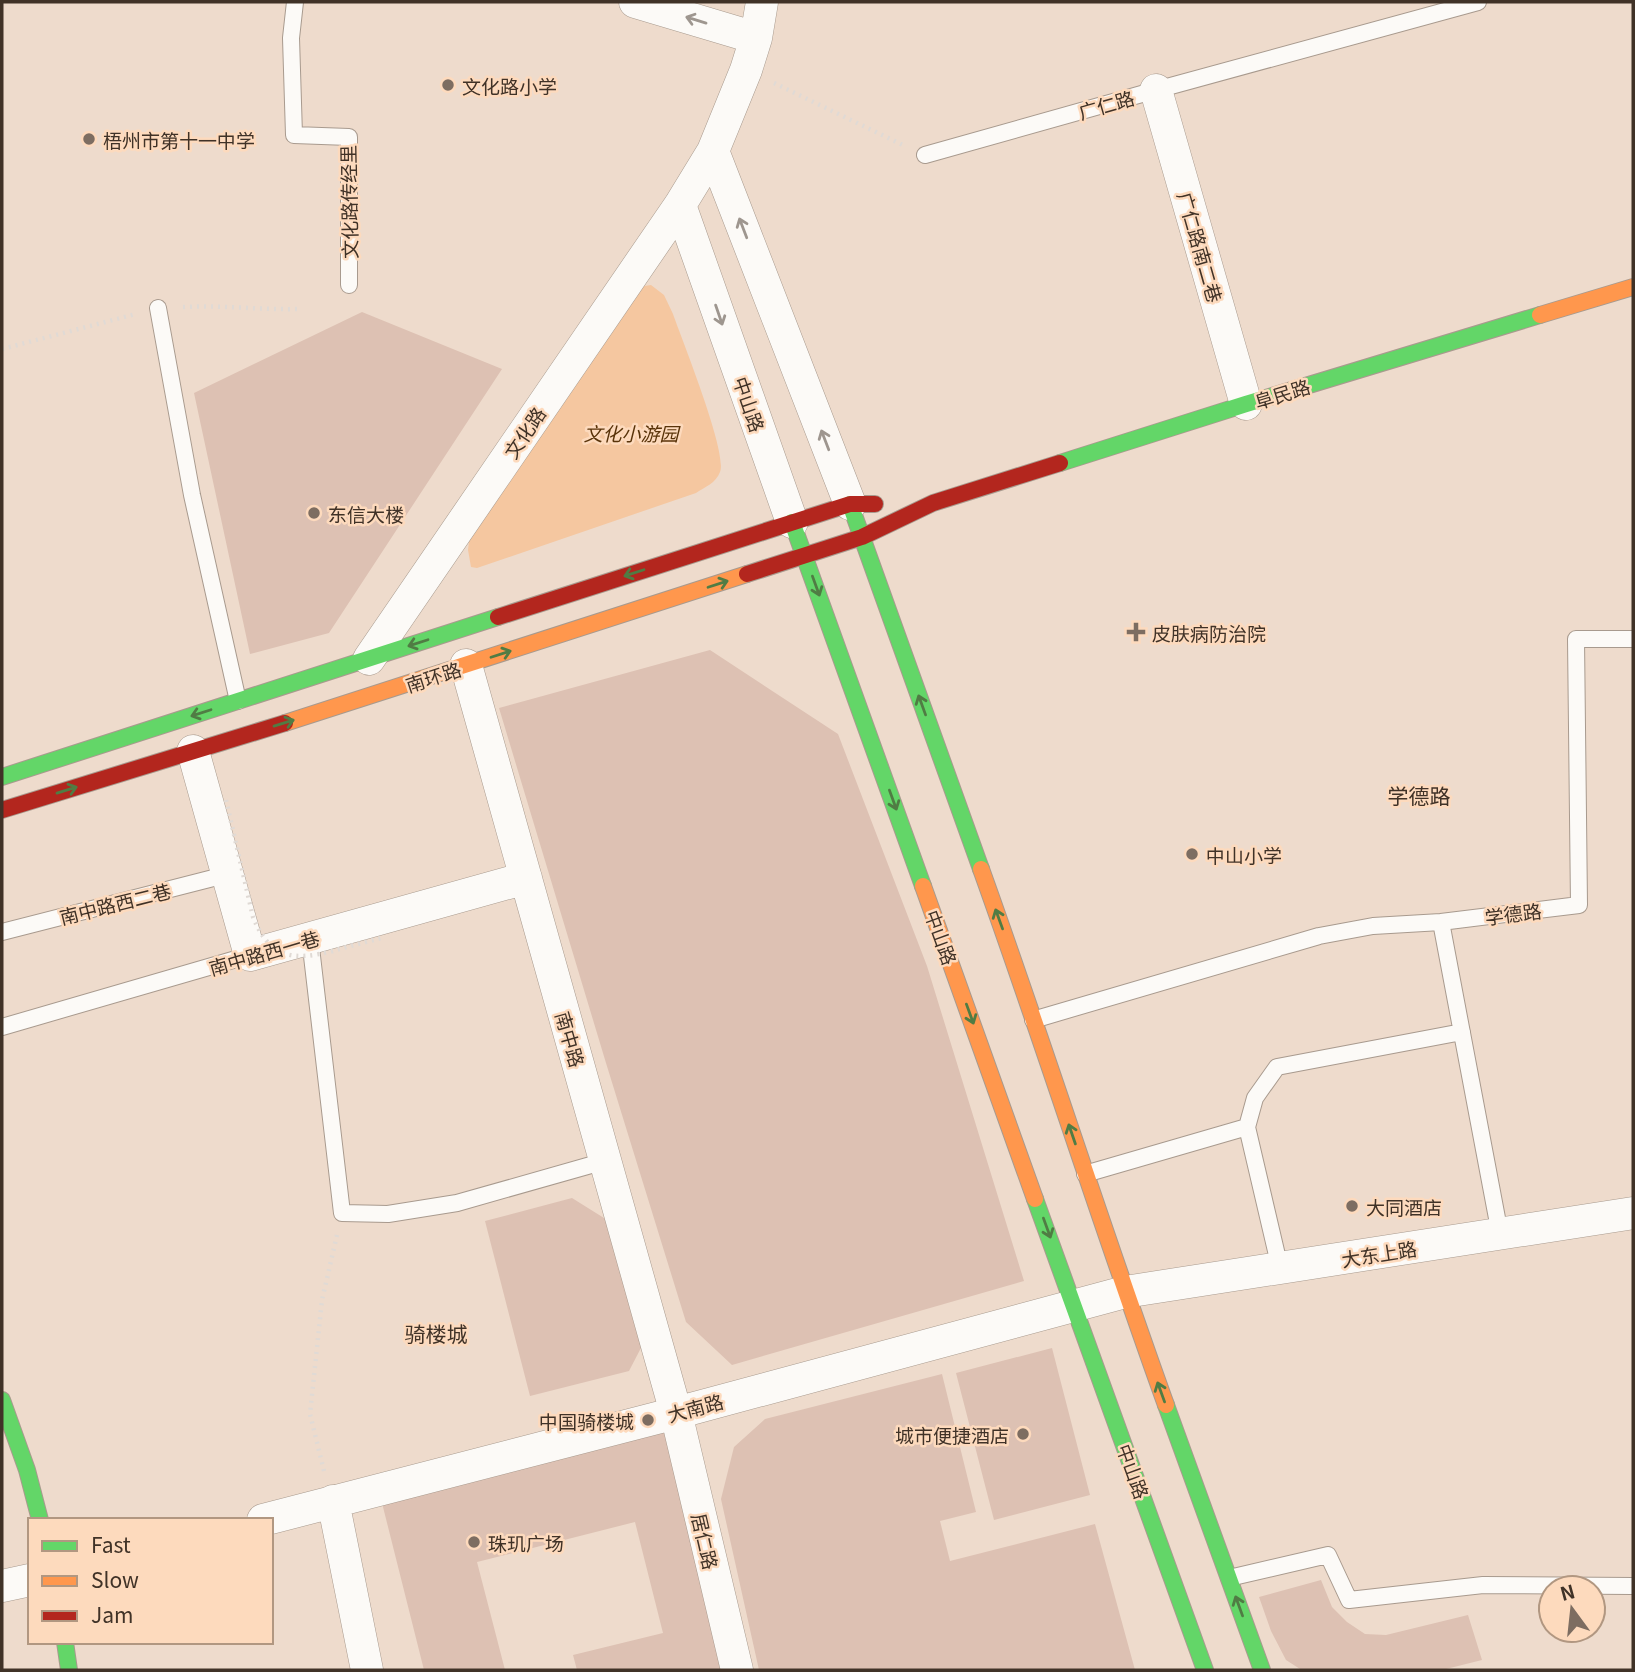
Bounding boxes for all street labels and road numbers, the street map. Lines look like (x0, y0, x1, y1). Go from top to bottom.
street label: 广仁路 (1075, 83, 1137, 125)
street label: 文化路传经里 (334, 145, 362, 259)
street label: 广仁路南二巷 (1172, 188, 1230, 306)
street label: 阜民路 (1251, 372, 1313, 414)
street label: 中山路 (728, 373, 772, 435)
street label: 文化路 (497, 401, 551, 463)
street label: 南环路 (402, 654, 464, 698)
street label: 南中路西二巷 (56, 876, 174, 930)
street label: 学德路 (1483, 896, 1543, 930)
street label: 中山路 (920, 906, 964, 968)
street label: 南中路西一巷 (205, 923, 323, 981)
street label: 南中路 (550, 1008, 592, 1070)
street label: 大东上路 (1339, 1234, 1419, 1272)
street label: 大南路 (664, 1387, 726, 1427)
street label: 中山路 (1112, 1440, 1156, 1502)
street label: 居仁路 (686, 1510, 726, 1572)

